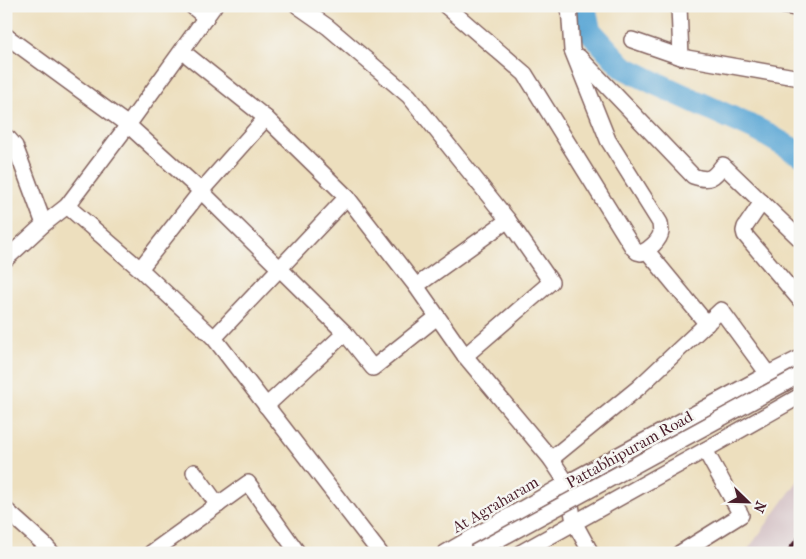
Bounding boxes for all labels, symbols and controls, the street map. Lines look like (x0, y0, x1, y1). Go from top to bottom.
street label: Pattabhipuram Road (563, 407, 696, 492)
street label: At Agraharam (448, 472, 542, 537)
north arrow (724, 476, 774, 526)
text: N (749, 499, 769, 515)

